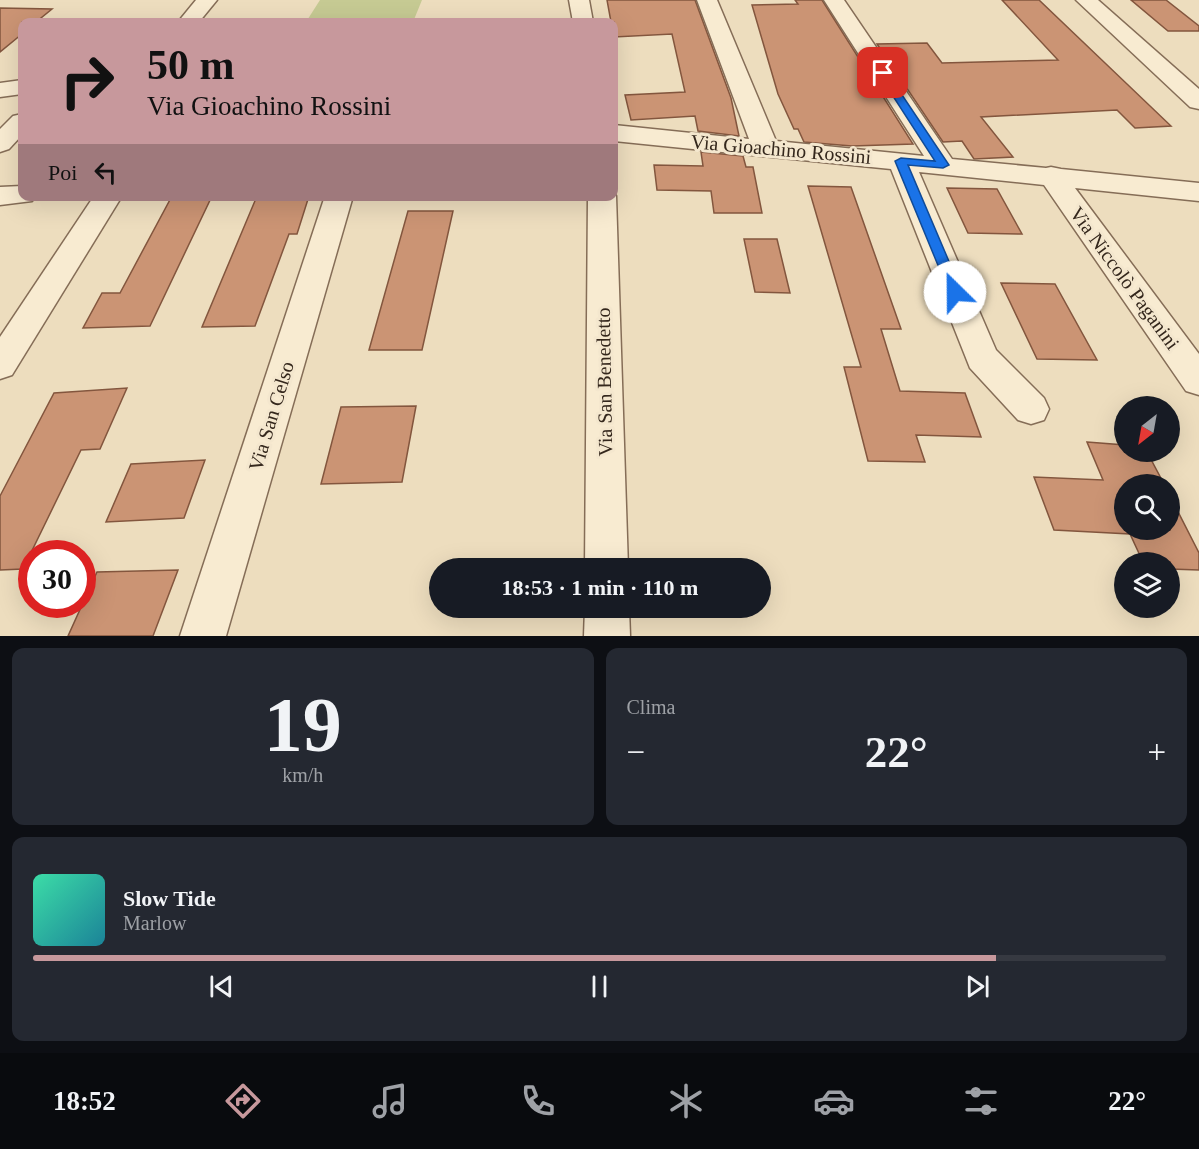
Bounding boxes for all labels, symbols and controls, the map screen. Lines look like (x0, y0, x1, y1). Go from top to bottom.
icon: right (48, 42, 126, 120)
text: 50 m (147, 42, 235, 88)
pin (857, 47, 908, 98)
icon: arrive (866, 56, 899, 89)
text: Via Gioachino Rossini (147, 91, 391, 121)
street label: Via Gioachino Rossini (690, 130, 873, 168)
icon: left (89, 156, 122, 189)
text: Poi (48, 160, 77, 185)
street label: Via Niccolò Paganini (1065, 202, 1184, 355)
position arrow (923, 260, 987, 324)
street label: Via San Benedetto (592, 307, 616, 457)
street label: Via San Celso (244, 359, 298, 473)
north arrow (1114, 396, 1180, 462)
map controls (1114, 396, 1180, 618)
button: search (1114, 474, 1180, 540)
speed limit sign: 30 (18, 540, 96, 618)
button: layers (1114, 552, 1180, 618)
text: 18:53 · 1 min · 110 m (502, 575, 698, 600)
text: 19 (264, 681, 342, 768)
text: Clima (627, 696, 675, 718)
text: 22° (865, 727, 928, 777)
text: − (627, 734, 645, 770)
text: + (1147, 734, 1166, 770)
text: km/h (282, 764, 323, 786)
text: Slow Tide (123, 886, 216, 911)
text: Marlow (123, 912, 186, 934)
icon: previous (205, 970, 238, 1003)
icon: pause (583, 970, 616, 1003)
icon: next (961, 970, 994, 1003)
icon: directions (222, 1080, 264, 1122)
icon: music (369, 1080, 411, 1122)
icon: phone (517, 1080, 559, 1122)
icon: climate (665, 1080, 707, 1122)
icon: car (813, 1080, 855, 1122)
icon: filters (960, 1080, 1002, 1122)
text: 18:52 (53, 1086, 116, 1116)
text: 22° (1108, 1086, 1146, 1116)

